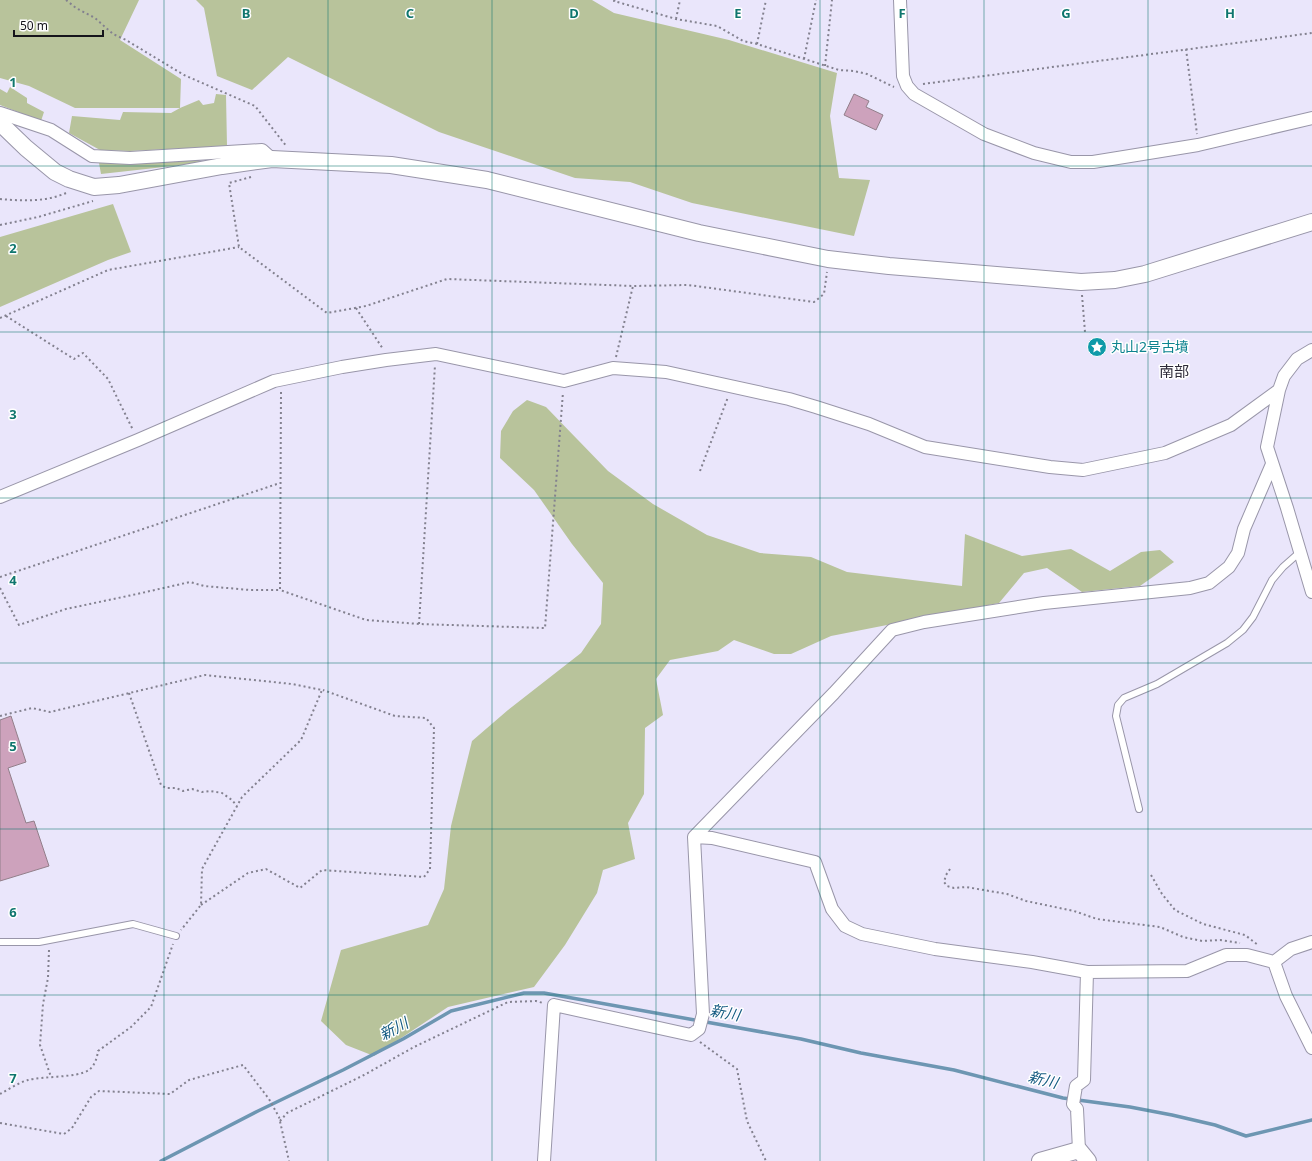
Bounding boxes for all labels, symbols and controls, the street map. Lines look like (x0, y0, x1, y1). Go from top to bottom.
text: B (242, 4, 250, 22)
text: C (406, 4, 414, 22)
text: D (569, 4, 579, 22)
text: E (734, 4, 742, 22)
text: F (898, 4, 906, 22)
text: G (1061, 4, 1071, 22)
text: H (1225, 4, 1235, 22)
scale bar (14, 12, 103, 38)
text: 50 m (20, 17, 48, 34)
text: 1 (9, 73, 17, 91)
text: 2 (9, 239, 17, 257)
place icon: 丸山2号古墳 (1086, 336, 1108, 358)
place label: 丸山2号古墳 (1111, 337, 1189, 356)
district label: 南部 (1159, 361, 1189, 381)
text: 3 (9, 405, 17, 423)
text: 4 (9, 571, 17, 589)
text: 5 (9, 737, 17, 755)
text: 6 (9, 903, 17, 921)
water label: 新川 (709, 1000, 744, 1025)
water label: 新川 (376, 1011, 413, 1044)
water label: 新川 (1026, 1066, 1062, 1093)
text: 7 (9, 1069, 17, 1087)

